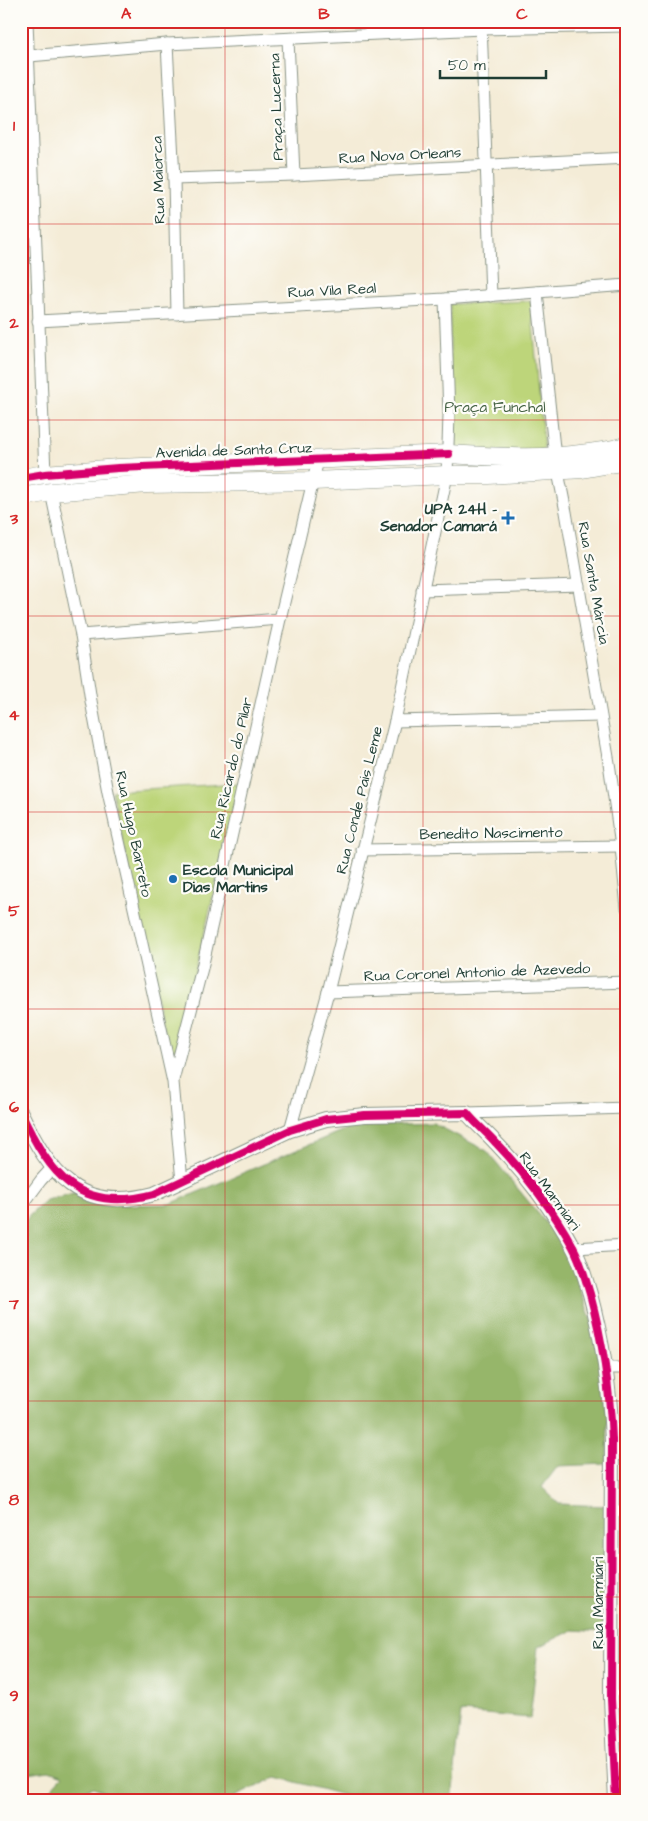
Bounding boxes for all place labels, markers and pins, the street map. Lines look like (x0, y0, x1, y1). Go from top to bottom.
place label: UPA 24H - Senador Camará (379, 499, 497, 537)
marker: UPA 24H - Senador Camará (501, 511, 515, 525)
place label: Escola Municipal Dias Martins (183, 860, 294, 898)
marker: Escola Municipal Dias Martins (167, 873, 179, 885)

